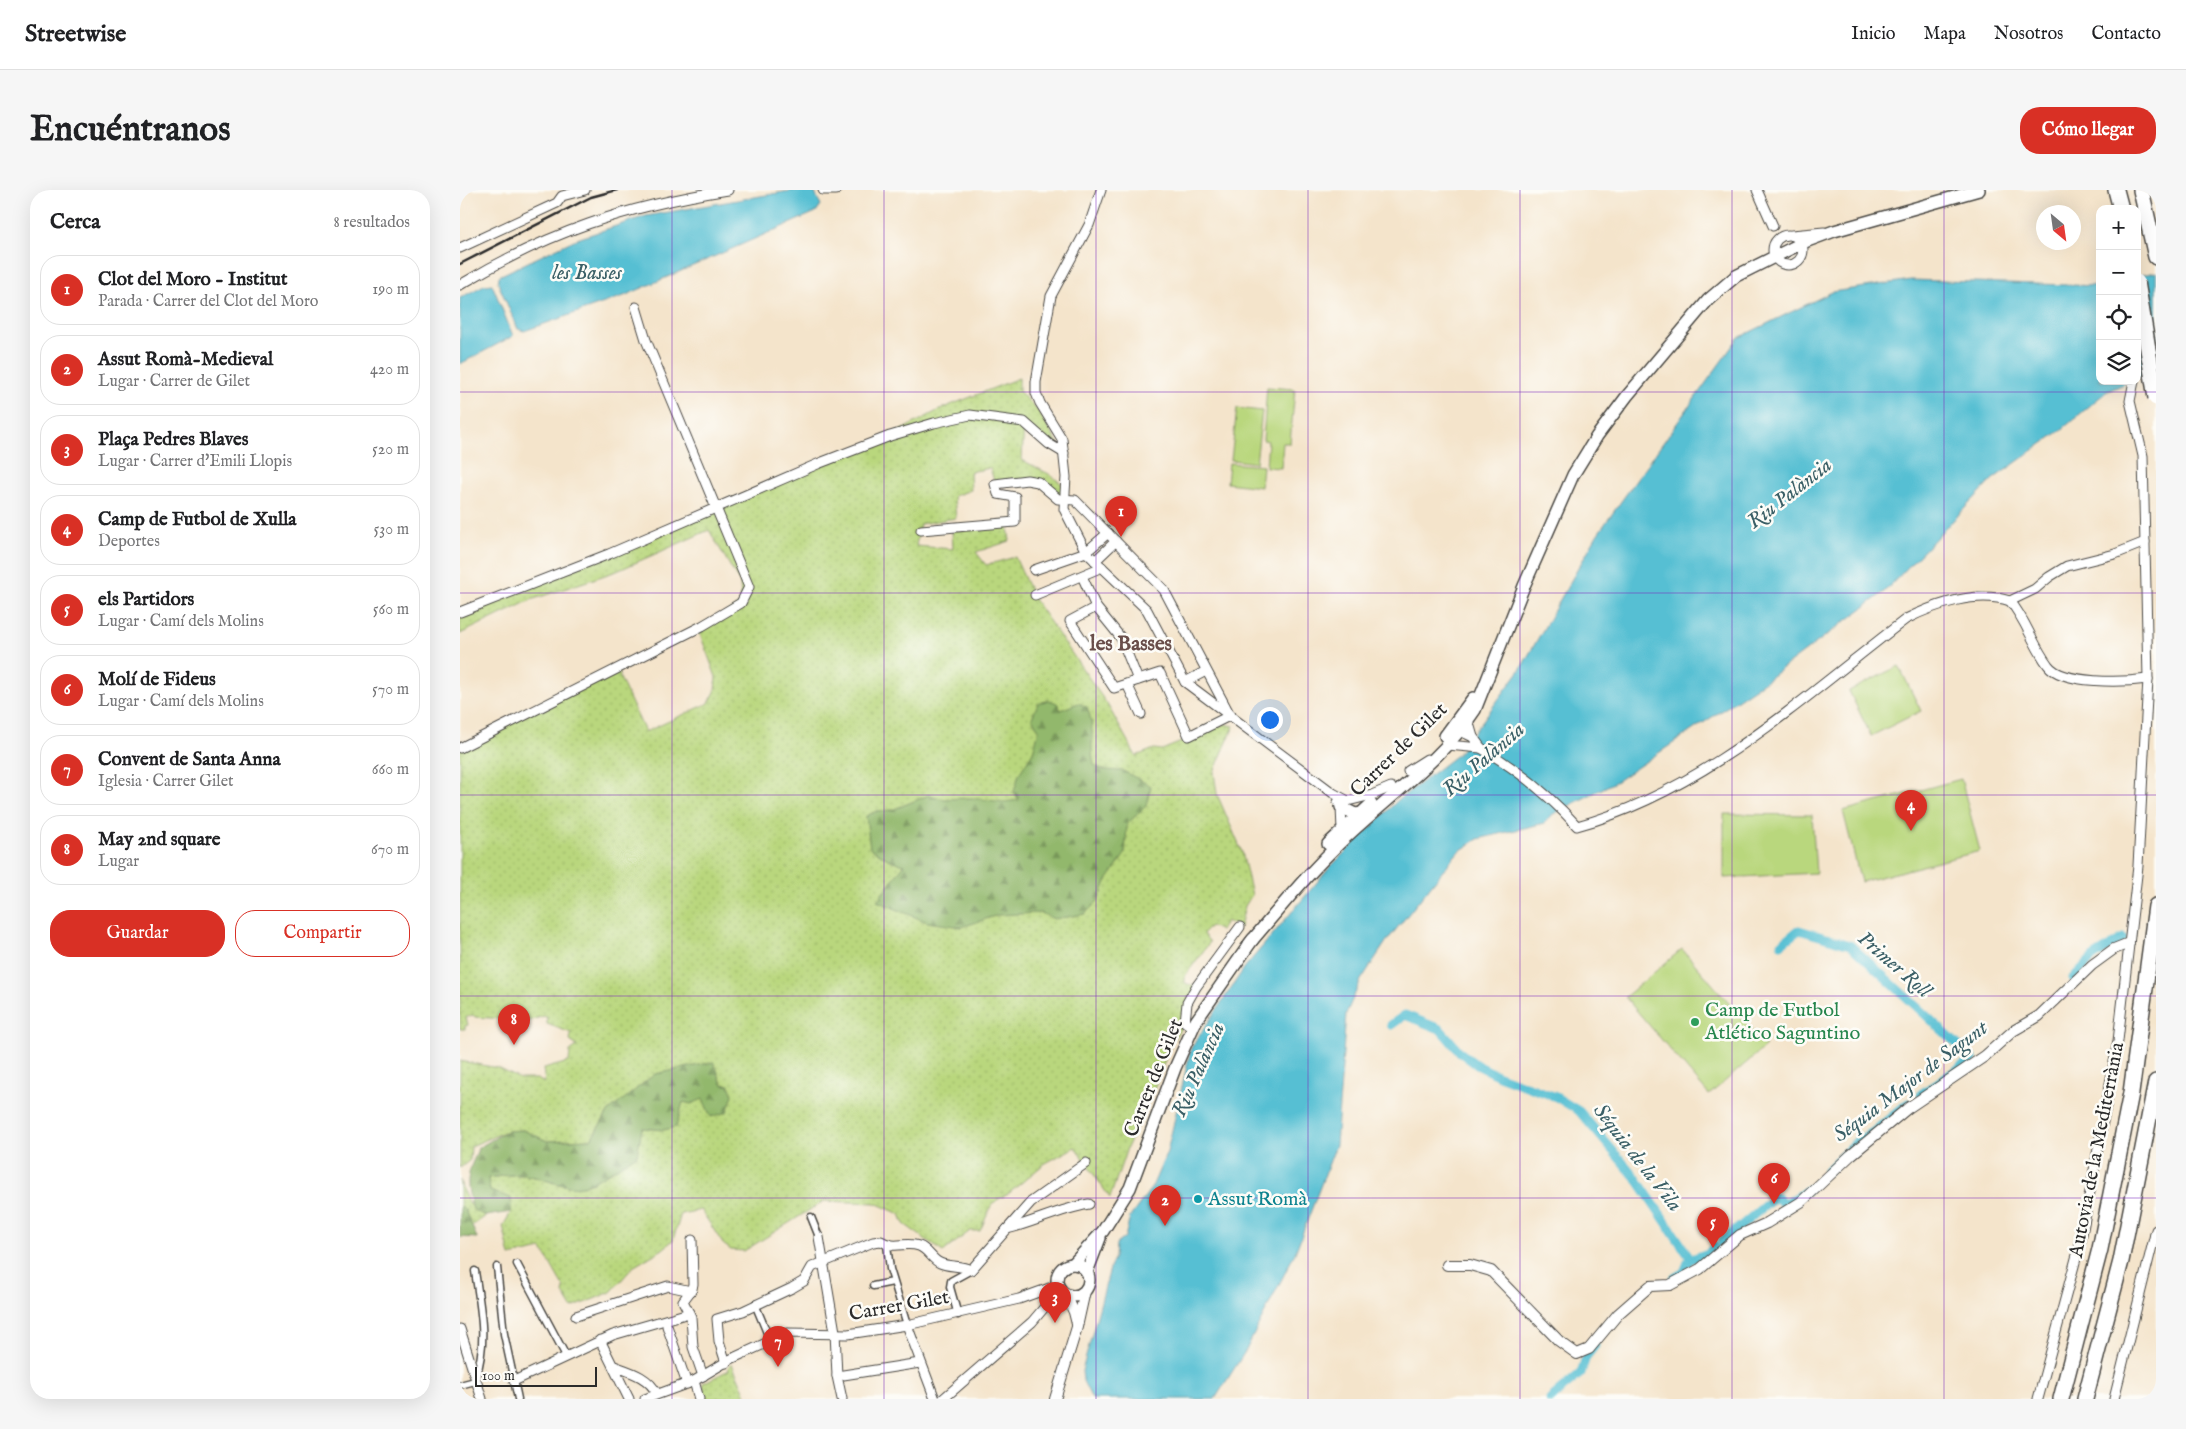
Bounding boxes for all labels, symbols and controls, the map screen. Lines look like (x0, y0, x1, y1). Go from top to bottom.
text: Streetwise (25, 19, 126, 50)
text: Inicio (1851, 23, 1896, 46)
text: Mapa (1924, 23, 1966, 46)
text: Nosotros (1994, 23, 2063, 46)
text: Contacto (2091, 23, 2161, 46)
button: Cómo llegar (2020, 107, 2156, 154)
text: Encuéntranos (30, 108, 230, 153)
north arrow (2036, 205, 2081, 250)
map controls (2096, 205, 2141, 385)
button: + (2096, 205, 2141, 250)
text: Cerca (50, 209, 100, 236)
text: 8 resultados (334, 213, 410, 233)
button: − (2096, 250, 2141, 295)
water label: les Basses (552, 260, 623, 287)
text: Clot del Moro - Institut (98, 268, 287, 292)
text: 1 (64, 280, 70, 300)
text: 190 m (372, 280, 409, 300)
text: Parada · Carrer del Clot del Moro (98, 292, 318, 312)
button: locate (2096, 295, 2141, 340)
button: layers (2096, 340, 2141, 385)
text: Assut Romà-Medieval (98, 348, 273, 372)
text: 2 (63, 360, 71, 380)
text: 420 m (370, 360, 409, 380)
text: Lugar · Carrer de Gilet (98, 372, 250, 392)
text: Plaça Pedres Blaves (98, 428, 249, 452)
text: 3 (64, 440, 70, 460)
text: 520 m (372, 440, 409, 460)
text: Lugar · Carrer d'Emili Llopis (98, 452, 292, 472)
water label: Riu Palància (1742, 452, 1838, 536)
pin: 1 (1105, 496, 1137, 537)
text: Camp de Futbol de Xulla (98, 508, 297, 532)
text: 4 (63, 520, 71, 540)
text: 530 m (374, 520, 409, 540)
text: Deportes (98, 532, 160, 552)
text: els Partidors (98, 588, 194, 612)
text: 5 (64, 600, 70, 620)
text: 560 m (373, 600, 409, 620)
text: Lugar · Camí dels Molins (98, 612, 264, 632)
district label: les Basses (1089, 631, 1172, 658)
text: Molí de Fideus (98, 668, 216, 692)
text: 6 (64, 680, 70, 700)
text: 570 m (372, 680, 409, 700)
text: Lugar · Camí dels Molins (98, 692, 264, 712)
street label: Carrer de Gilet (1345, 697, 1453, 803)
your location (1257, 707, 1283, 733)
water label: Riu Palància (1437, 717, 1531, 803)
text: Convent de Santa Anna (98, 748, 281, 772)
text: 7 (63, 760, 71, 780)
text: 660 m (372, 760, 409, 780)
text: Iglesia · Carrer Gilet (98, 772, 234, 792)
pin: 4 (1895, 790, 1927, 831)
text: May 2nd square (98, 828, 221, 852)
text: 8 (64, 840, 70, 860)
text: 670 m (371, 840, 409, 860)
text: Lugar (98, 852, 139, 872)
button: Guardar (50, 910, 225, 957)
button: Compartir (235, 910, 410, 957)
water label: Primer Roll (1851, 926, 1938, 1006)
place label: Camp de Futbol Atlético Saguntino (1704, 998, 1860, 1046)
pin: 8 (498, 1004, 530, 1045)
water label: Séquia Major de Sagunt (1828, 1014, 1995, 1149)
street label: Carrer de Gilet (1119, 1015, 1189, 1141)
marker: Camp de Futbol Atlético Saguntino (1689, 1016, 1701, 1028)
water label: Riu Palància (1166, 1019, 1232, 1121)
street label: Autovia de la Mediterrània (2064, 1040, 2130, 1261)
water label: Séquia de la Vila (1586, 1099, 1688, 1217)
pin: 6 (1758, 1163, 1790, 1204)
pin: 2 (1149, 1185, 1181, 1226)
place label: Assut Romà (1207, 1187, 1308, 1212)
marker: Assut Romà (1192, 1193, 1204, 1205)
pin: 5 (1697, 1207, 1729, 1248)
pin: 3 (1039, 1282, 1071, 1323)
street label: Carrer Gilet (847, 1285, 951, 1327)
pin: 7 (762, 1326, 794, 1367)
scale bar (475, 1364, 598, 1387)
text: 100 m (482, 1367, 515, 1385)

